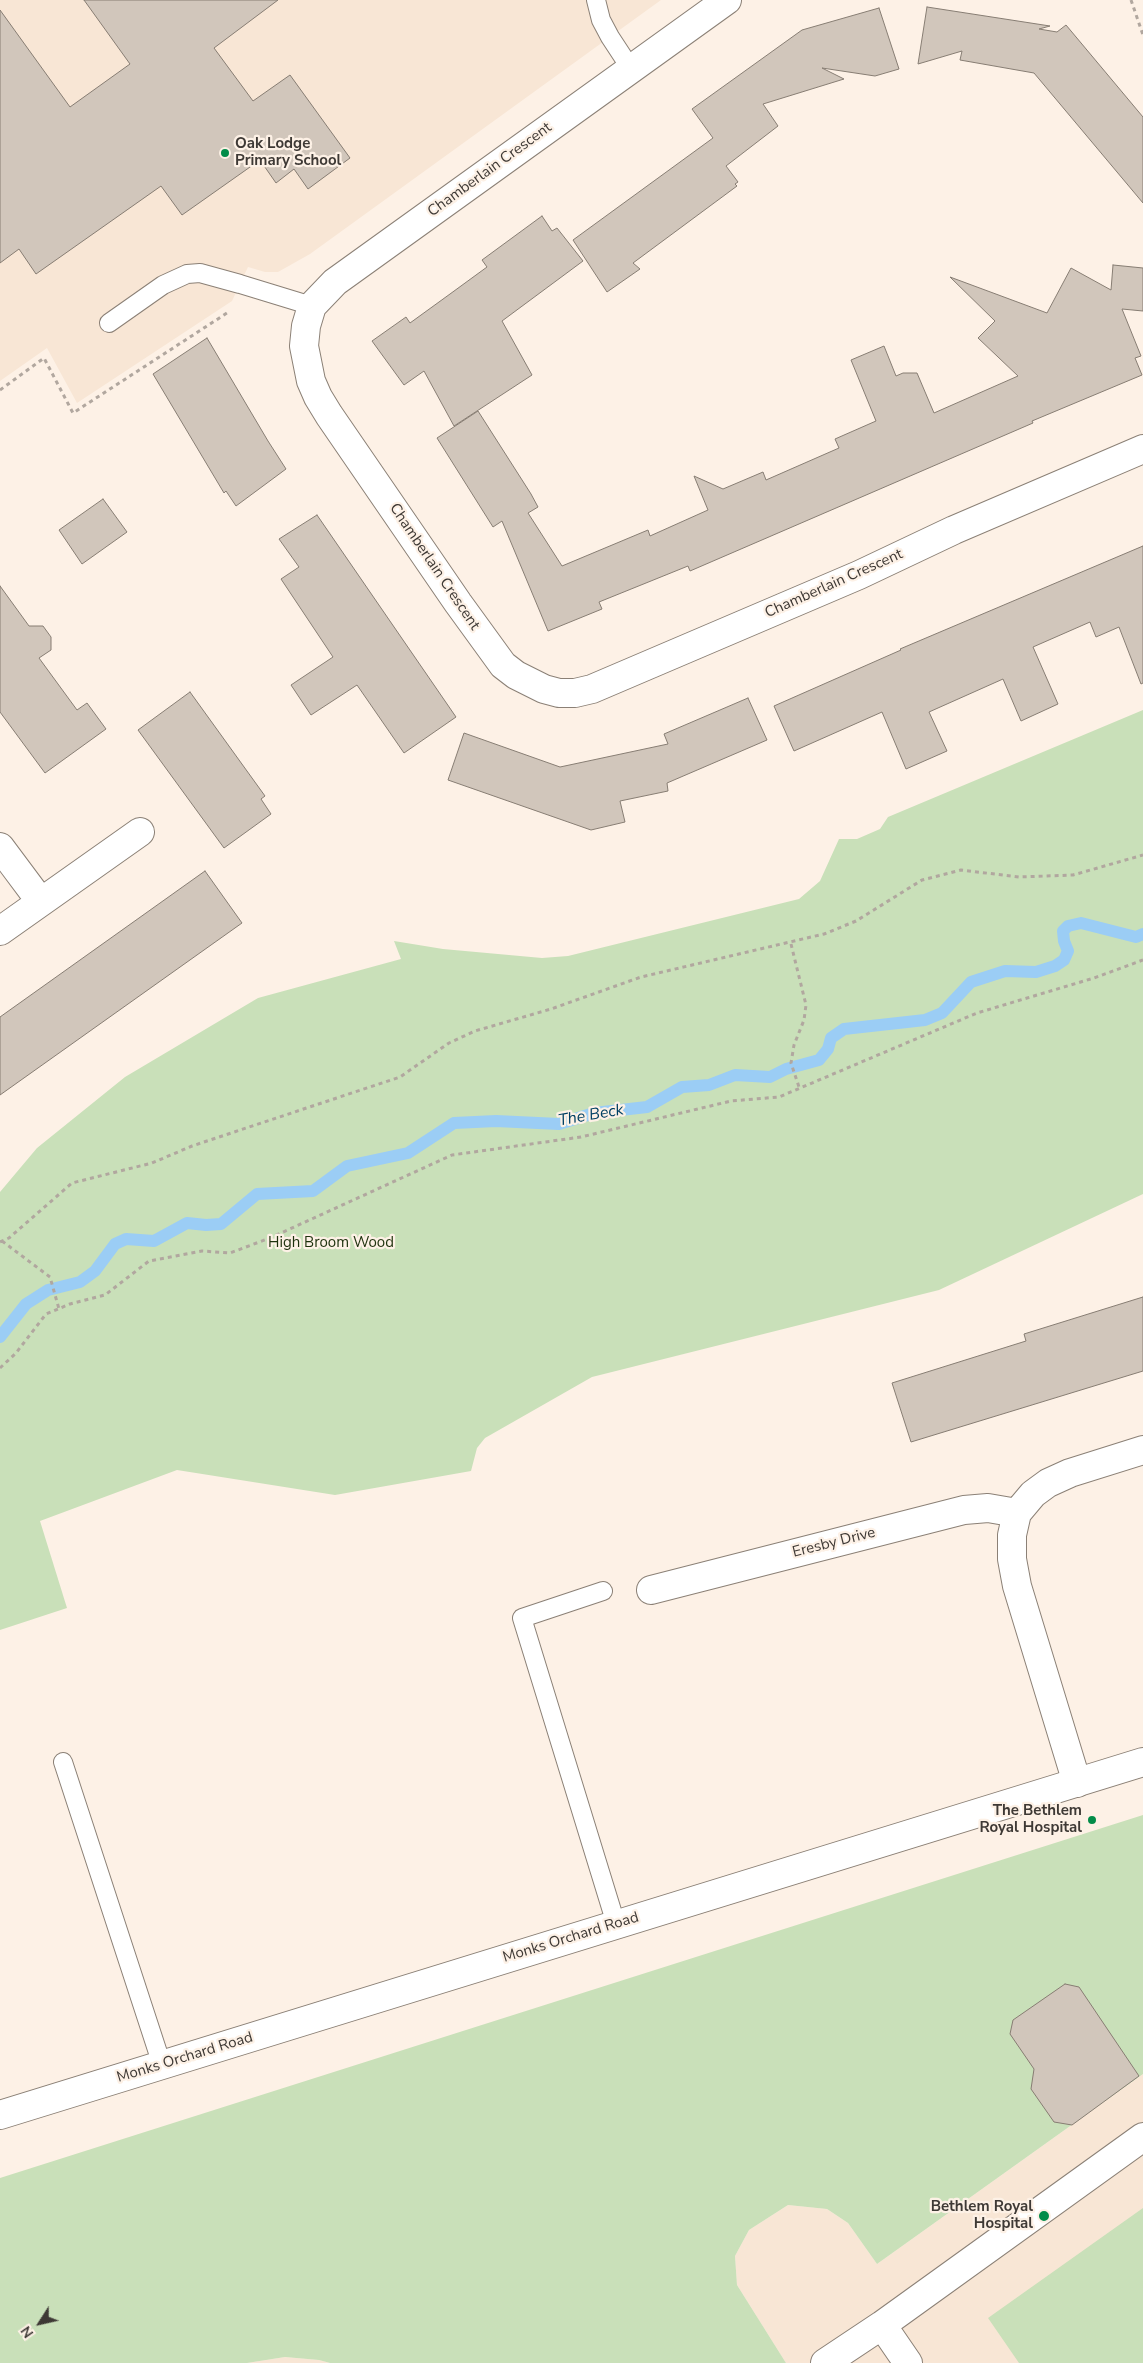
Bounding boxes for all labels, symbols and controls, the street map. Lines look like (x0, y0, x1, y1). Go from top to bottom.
street label: Chamberlain Crescent (424, 119, 556, 221)
place label: Oak Lodge Primary School (235, 135, 341, 170)
marker: Oak Lodge Primary School (219, 147, 231, 159)
street label: Chamberlain Crescent (385, 500, 483, 634)
street label: Chamberlain Crescent (762, 546, 906, 622)
water label: The Beck (557, 1101, 625, 1131)
park label: High Broom Wood (268, 1234, 394, 1252)
street label: Eresby Drive (791, 1524, 877, 1562)
place label: The Bethlem Royal Hospital (980, 1802, 1082, 1837)
marker: The Bethlem Royal Hospital (1086, 1814, 1098, 1826)
street label: Monks Orchard Road (501, 1909, 641, 1967)
street label: Monks Orchard Road (115, 2029, 255, 2087)
place label: Bethlem Royal Hospital (931, 2198, 1033, 2233)
marker: Bethlem Royal Hospital (1037, 2209, 1051, 2223)
north arrow (15, 2298, 65, 2348)
text: N (17, 2322, 38, 2342)

